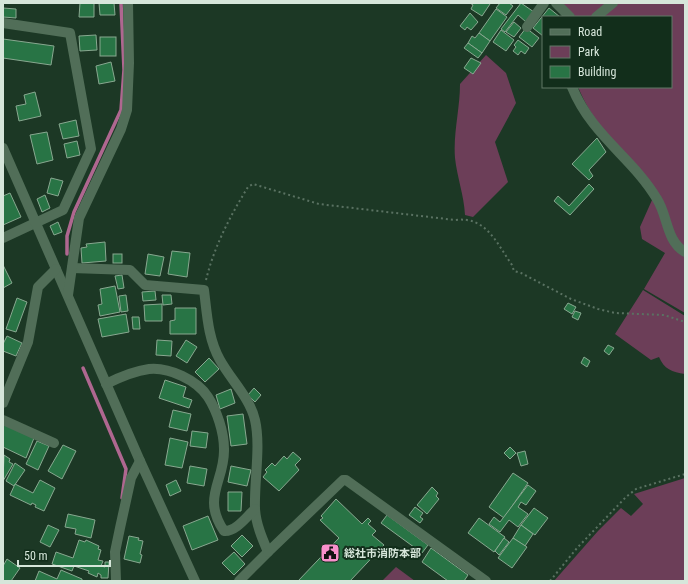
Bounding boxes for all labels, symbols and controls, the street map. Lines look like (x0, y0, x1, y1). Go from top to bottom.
legend (542, 16, 672, 88)
text: Road (578, 25, 602, 39)
text: Park (578, 45, 600, 59)
text: Building (578, 65, 616, 79)
scale bar (18, 542, 110, 568)
public building icon: 総社市消防本部 (319, 542, 341, 564)
place label: 総社市消防本部 (344, 547, 421, 560)
text: 50 m (24, 549, 48, 563)

